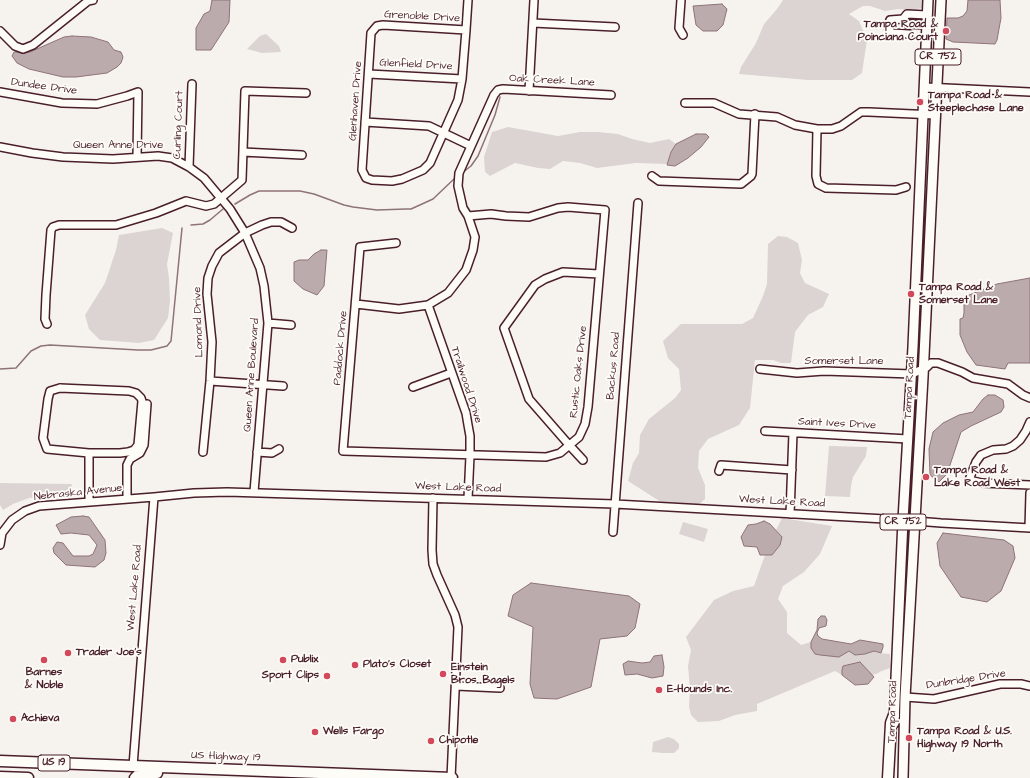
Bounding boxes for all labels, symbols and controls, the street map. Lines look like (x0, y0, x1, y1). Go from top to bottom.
street label: Grenoble Drive (384, 8, 460, 26)
place label: Tampa Road & Poinciana Court (858, 18, 938, 44)
marker: Tampa Road & Poinciana Court (941, 26, 951, 36)
road number: CR 752 (915, 49, 961, 65)
street label: Glenfield Drive (379, 56, 453, 74)
street label: Glenhaven Drive (347, 61, 365, 141)
street label: Oak Creek Lane (509, 72, 595, 90)
street label: Dundee Drive (10, 76, 78, 98)
place label: Tampa Road & Steeplechase Lane (928, 89, 1024, 115)
street label: Curling Court (171, 91, 187, 159)
marker: Tampa Road & Steeplechase Lane (915, 97, 925, 107)
street label: Queen Anne Drive (73, 139, 163, 153)
place label: Tampa Road & Somerset Lane (919, 281, 998, 307)
street label: Lomond Drive (191, 286, 207, 358)
marker: Tampa Road & Somerset Lane (906, 289, 916, 299)
street label: Paddock Drive (331, 310, 351, 386)
street label: Queen Anne Boulevard (241, 318, 263, 432)
street label: Rustic Oaks Drive (568, 325, 590, 419)
street label: Backus Road (604, 332, 624, 400)
street label: Trailwood Drive (447, 345, 485, 425)
street label: Somerset Lane (805, 355, 883, 369)
street label: Tampa Road (902, 356, 918, 420)
street label: Saint Ives Drive (797, 415, 877, 433)
place label: Tampa Road & Lake Road West (934, 464, 1020, 490)
marker: Tampa Road & Lake Road West (921, 472, 931, 482)
street label: West Lake Road (415, 480, 501, 496)
street label: Nebraska Avenue (33, 482, 123, 504)
street label: West Lake Road (739, 493, 825, 511)
road number: CR 752 (880, 514, 926, 530)
street label: West Lake Road (125, 544, 145, 632)
place label: Trader Joe's (76, 646, 142, 660)
marker: Trader Joe's (63, 648, 73, 658)
place label: Publix (291, 653, 318, 667)
marker: Barnes & Noble (39, 655, 49, 665)
marker: Publix (278, 655, 288, 665)
place label: Plato's Closet (363, 658, 431, 672)
marker: Plato's Closet (350, 660, 360, 670)
place label: Einstein Bros. Bagels (451, 661, 515, 687)
place label: Barnes & Noble (25, 666, 63, 692)
street label: Dunbridge Drive (925, 667, 1007, 693)
place label: Sport Clips (262, 669, 319, 683)
marker: Einstein Bros. Bagels (438, 669, 448, 679)
marker: Sport Clips (322, 671, 332, 681)
street label: Tampa Road (885, 681, 901, 743)
place label: E-Hounds Inc. (667, 683, 732, 697)
marker: E-Hounds Inc. (654, 685, 664, 695)
place label: Achieva (21, 712, 59, 726)
marker: Achieva (8, 714, 18, 724)
place label: Wells Fargo (323, 725, 384, 739)
place label: Tampa Road & U.S. Highway 19 North (917, 725, 1012, 751)
marker: Wells Fargo (310, 727, 320, 737)
marker: Tampa Road & U.S. Highway 19 North (904, 733, 914, 743)
place label: Chipotle (439, 734, 478, 748)
marker: Chipotle (426, 736, 436, 746)
street label: US Highway 19 (191, 749, 261, 765)
road number: US 19 (38, 755, 70, 771)

